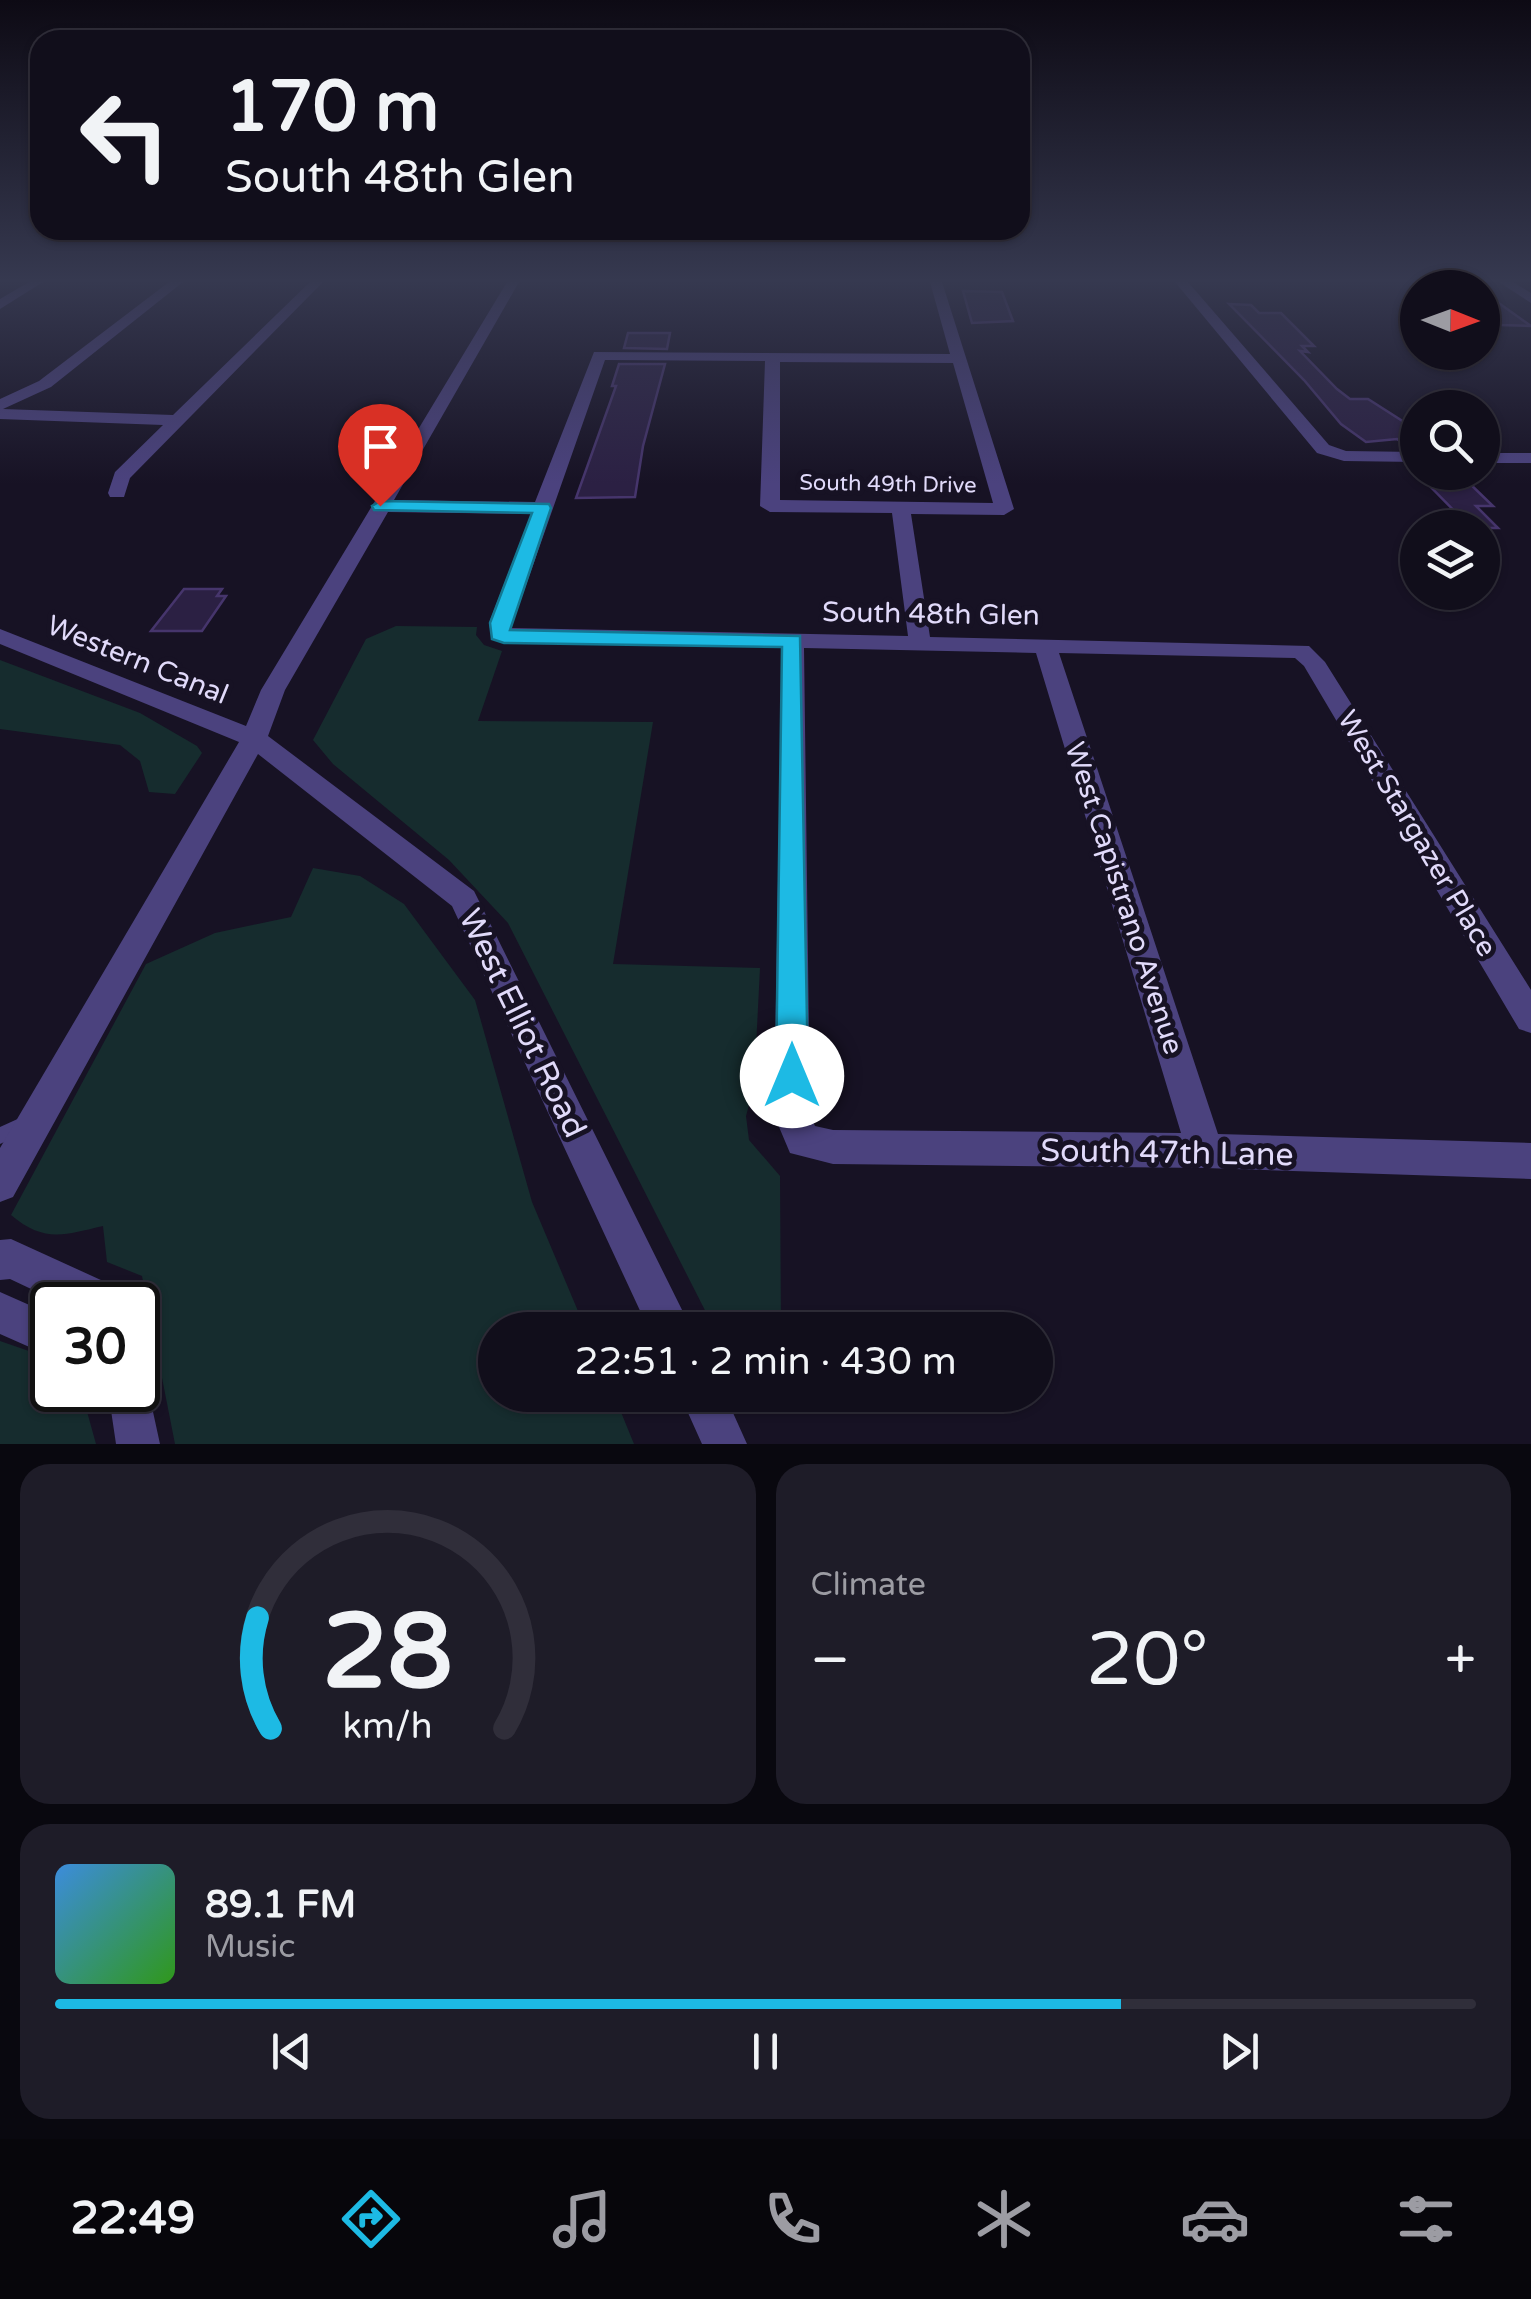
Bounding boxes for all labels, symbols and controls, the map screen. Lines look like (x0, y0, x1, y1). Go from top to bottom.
text: 170 m (225, 66, 439, 150)
icon: left (60, 70, 190, 200)
text: South 48th Glen (225, 151, 575, 205)
north arrow (1400, 270, 1500, 370)
map controls (1400, 270, 1500, 610)
button: search (1400, 390, 1500, 490)
pin (338, 404, 423, 507)
icon: arrive (353, 419, 408, 474)
street label: South 49th Drive (799, 469, 977, 499)
button: layers (1400, 510, 1500, 610)
street label: South 48th Glen (822, 595, 1040, 633)
street label: Western Canal (42, 608, 233, 712)
street label: West Stargazer Place (1330, 704, 1504, 963)
street label: West Capistrano Avenue (1057, 738, 1191, 1059)
street label: West Elliot Road (450, 903, 594, 1144)
position arrow (740, 1024, 844, 1128)
street label: South 47th Lane (1040, 1132, 1294, 1174)
speed limit sign: 30 (30, 1282, 160, 1412)
text: 22:51 · 2 min · 430 m (574, 1339, 957, 1385)
text: Climate (811, 1566, 926, 1604)
text: 28 (322, 1591, 453, 1716)
text: 20° (1086, 1615, 1209, 1705)
text: − (811, 1628, 850, 1694)
text: + (1445, 1628, 1476, 1694)
text: km/h (343, 1705, 433, 1748)
text: 89.1 FM (205, 1882, 356, 1928)
text: Music (205, 1928, 295, 1966)
icon: previous (264, 2024, 319, 2079)
icon: pause (738, 2024, 793, 2079)
icon: next (1212, 2024, 1267, 2079)
icon: directions (336, 2184, 406, 2254)
icon: music (547, 2184, 617, 2254)
icon: phone (758, 2184, 828, 2254)
icon: climate (969, 2184, 1039, 2254)
icon: car (1180, 2184, 1250, 2254)
icon: filters (1391, 2184, 1461, 2254)
text: 22:49 (70, 2192, 195, 2246)

